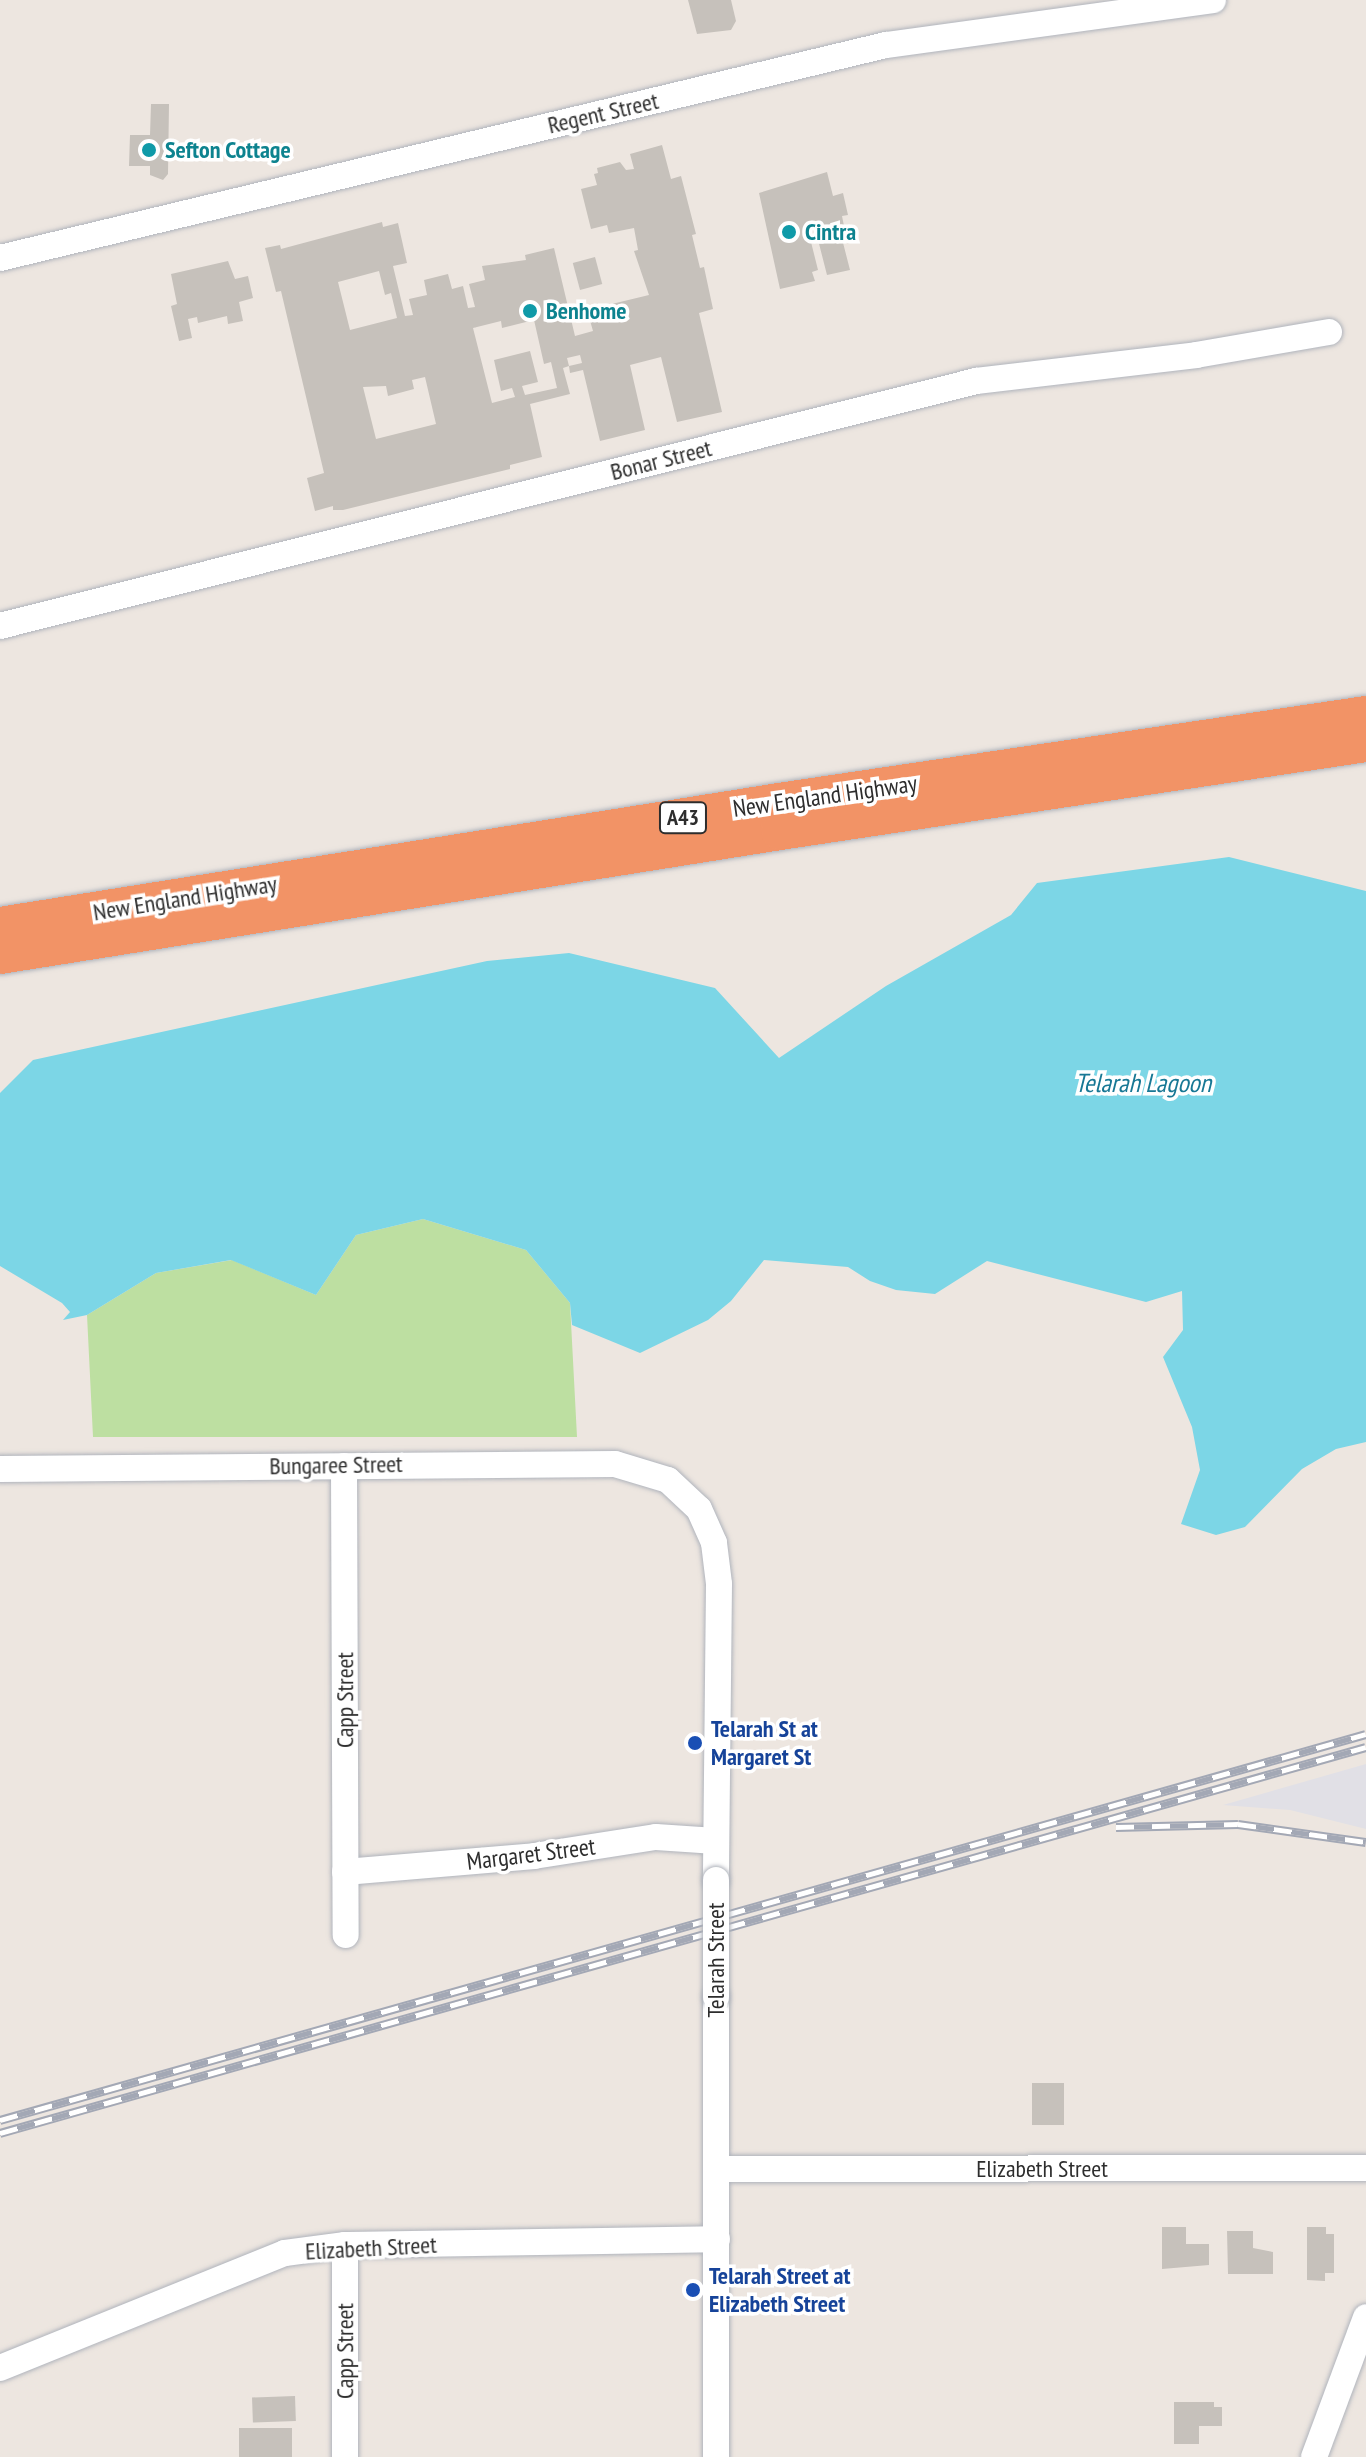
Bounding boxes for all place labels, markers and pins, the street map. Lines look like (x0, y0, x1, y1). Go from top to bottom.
place label: Sefton Cottage (165, 136, 291, 164)
marker: Sefton Cottage (140, 141, 158, 159)
place label: Cintra (805, 218, 856, 246)
marker: Cintra (780, 223, 798, 241)
place label: Benhome (546, 297, 626, 325)
marker: Benhome (521, 302, 539, 320)
place label: Telarah St at Margaret St (711, 1715, 818, 1771)
marker: Telarah St at Margaret St (686, 1734, 704, 1752)
place label: Telarah Street at Elizabeth Street (709, 2262, 850, 2318)
marker: Telarah Street at Elizabeth Street (684, 2281, 702, 2299)

